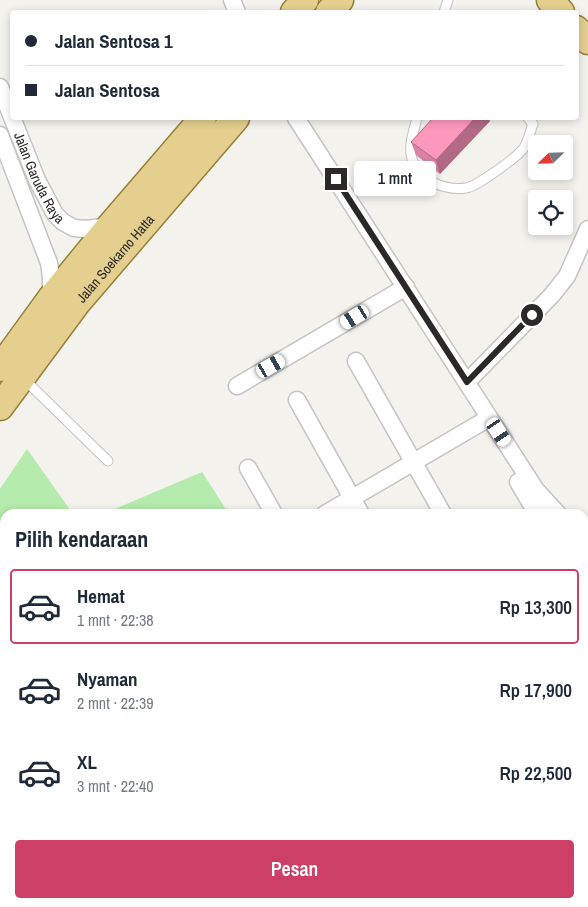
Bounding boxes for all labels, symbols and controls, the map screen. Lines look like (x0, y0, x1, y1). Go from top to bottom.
text: Jalan Sentosa 1 (55, 28, 173, 54)
text: Jalan Sentosa (55, 77, 160, 103)
street label: Jalan Garuda Raya (10, 130, 69, 228)
north arrow (528, 135, 572, 180)
map controls (528, 135, 573, 235)
callout: 1 mnt (354, 162, 436, 196)
text: 1 mnt (378, 167, 412, 189)
route end (325, 168, 347, 190)
button: locate (528, 190, 573, 235)
street label: Jalan Soekarno Hatta (72, 210, 158, 306)
car (338, 303, 371, 331)
route start (521, 304, 543, 326)
car (254, 352, 287, 380)
car (484, 415, 513, 449)
text: Pilih kendaraan (15, 524, 148, 554)
text: Hemat (77, 583, 125, 609)
icon: car (17, 584, 62, 629)
text: Rp 13,300 (500, 594, 572, 620)
text: 1 mnt · 22:38 (77, 609, 154, 631)
text: Nyaman (77, 666, 138, 692)
icon: car (17, 667, 62, 712)
text: Rp 17,900 (500, 677, 572, 703)
text: 2 mnt · 22:39 (77, 692, 154, 714)
text: XL (77, 749, 97, 775)
icon: car (17, 750, 62, 795)
text: Rp 22,500 (500, 760, 572, 786)
text: 3 mnt · 22:40 (77, 775, 154, 797)
button: Pesan (15, 840, 574, 898)

